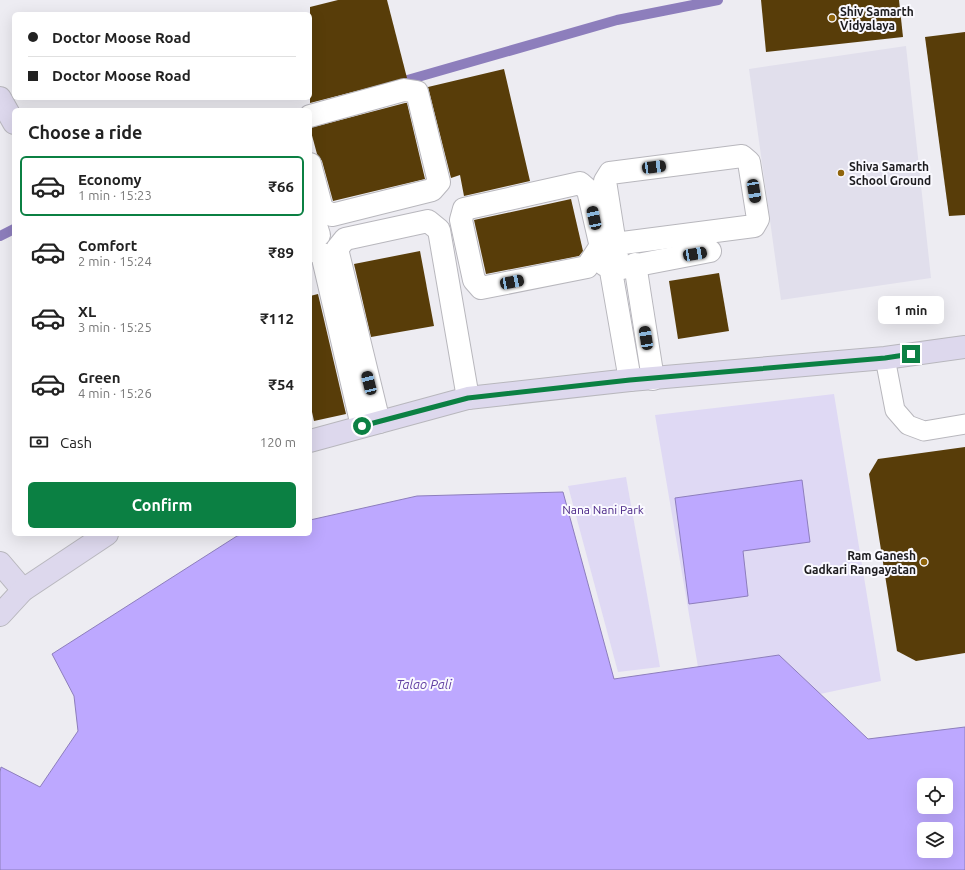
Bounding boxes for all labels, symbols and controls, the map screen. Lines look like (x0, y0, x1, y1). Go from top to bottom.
place label: Shiv Samarth Vidyalaya (840, 5, 914, 32)
marker: Shiv Samarth Vidyalaya (827, 13, 837, 23)
text: Doctor Moose Road (52, 29, 191, 46)
text: Doctor Moose Road (52, 67, 191, 84)
text: Choose a ride (28, 122, 142, 142)
car (641, 160, 667, 174)
place label: Shiva Samarth School Ground (849, 160, 931, 187)
icon: car (30, 168, 66, 204)
marker: Shiva Samarth School Ground (836, 168, 846, 178)
text: Economy (78, 171, 142, 188)
text: ₹66 (269, 178, 294, 195)
car (746, 178, 762, 204)
text: 1 min · 15:23 (78, 188, 152, 202)
car (586, 205, 602, 231)
icon: car (30, 234, 66, 270)
text: Comfort (78, 237, 137, 254)
text: ₹89 (269, 244, 294, 261)
car (682, 246, 708, 262)
text: 2 min · 15:24 (78, 254, 152, 268)
car (499, 274, 525, 290)
callout: 1 min (878, 296, 944, 324)
icon: car (30, 300, 66, 336)
text: XL (78, 303, 96, 320)
text: 1 min (895, 303, 927, 317)
text: ₹112 (260, 310, 294, 327)
text: 3 min · 15:25 (78, 320, 152, 334)
car (638, 325, 654, 351)
route end (902, 345, 920, 363)
icon: car (30, 366, 66, 402)
text: Green (78, 369, 120, 386)
car (360, 370, 378, 396)
text: ₹54 (269, 376, 294, 393)
text: 4 min · 15:26 (78, 386, 152, 400)
route start (353, 417, 371, 435)
icon: cash (28, 431, 50, 453)
text: Cash (60, 434, 92, 451)
text: 120 m (260, 435, 296, 449)
button: Confirm (28, 482, 296, 528)
park label: Nana Nani Park (562, 503, 644, 516)
place label: Ram Ganesh Gadkari Rangayatan (804, 549, 916, 576)
marker: Ram Ganesh Gadkari Rangayatan (919, 557, 929, 567)
water label: Talao Pali (396, 677, 452, 691)
map controls (917, 778, 953, 858)
button: locate (917, 778, 953, 814)
button: layers (917, 822, 953, 858)

